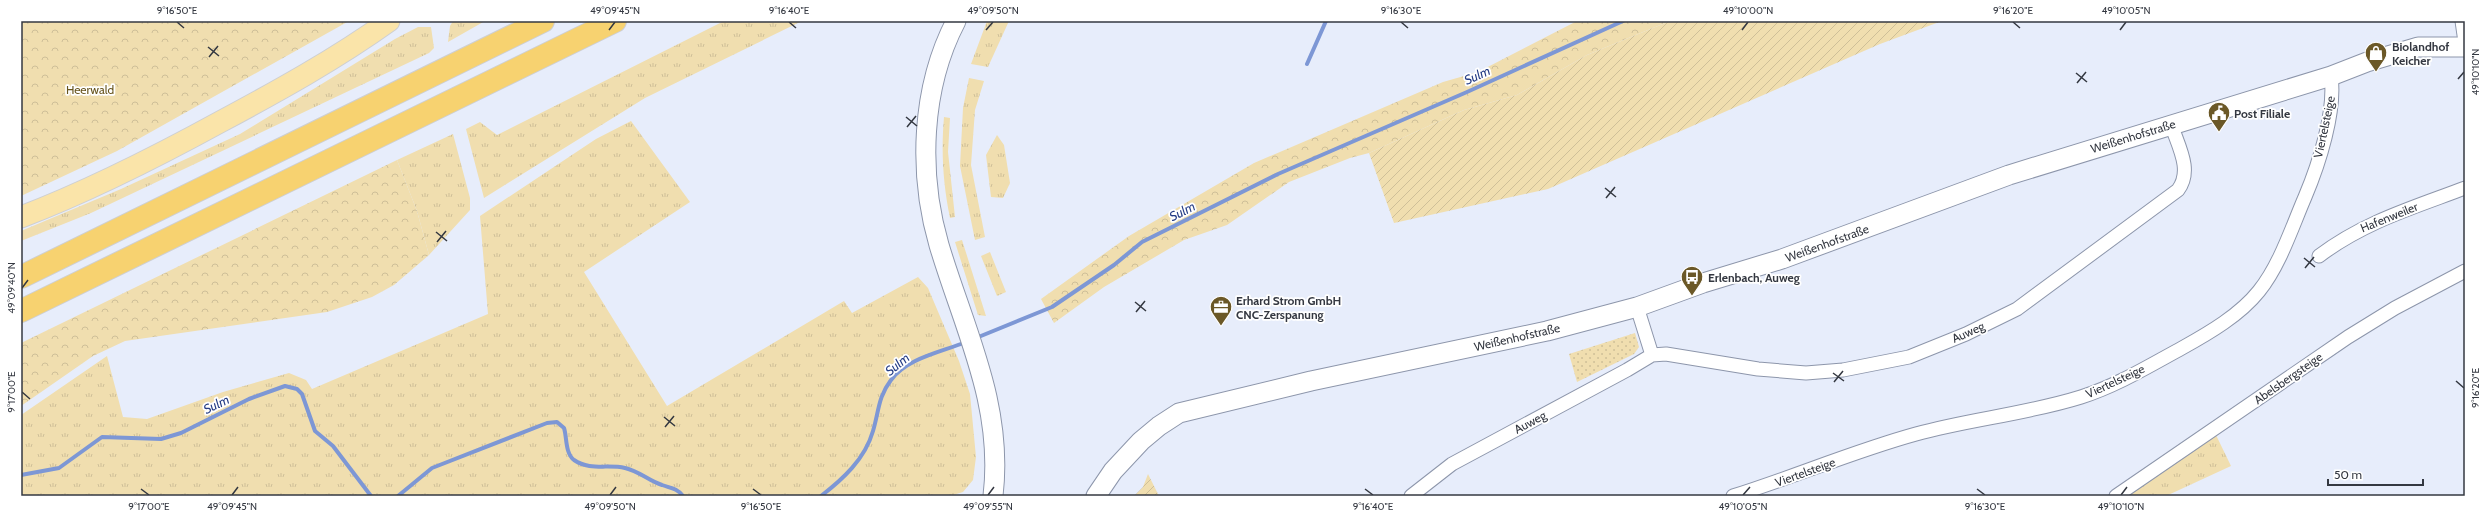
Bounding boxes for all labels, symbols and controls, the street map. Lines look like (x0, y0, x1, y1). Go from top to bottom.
text: 9°16'50"E (157, 4, 198, 17)
text: 49°09'45"N (590, 4, 640, 17)
text: 9°16'40"E (769, 4, 810, 17)
text: 49°09'50"N (967, 4, 1019, 17)
text: 9°16'30"E (1381, 4, 1422, 17)
text: 49°10'00"N (1723, 4, 1773, 17)
text: 9°16'20"E (1993, 4, 2034, 17)
text: 49°10'05"N (2102, 4, 2150, 17)
place label: Biolandhof Keicher (2392, 39, 2449, 68)
shop icon: Biolandhof Keicher (2363, 40, 2389, 73)
text: 49°10'10"N (2469, 49, 2482, 95)
water label: Sulm (1461, 62, 1493, 88)
park label: Heerwald (66, 82, 114, 97)
street label: Viertelsteige (2310, 95, 2338, 159)
public building icon: Post Filiale (2206, 100, 2232, 133)
place label: Post Filiale (2234, 106, 2290, 121)
street label: Weißenhofstraße (2089, 116, 2177, 156)
water label: Sulm (1166, 198, 1198, 224)
street label: Hafenweiler (2358, 199, 2420, 235)
street label: Weißenhofstraße (1783, 221, 1871, 265)
text: 49°09'40"N (5, 262, 18, 314)
bus stop icon: Erlenbach, Auweg (1679, 264, 1705, 297)
place label: Erlenbach, Auweg (1708, 270, 1800, 285)
place label: Erhard Strom GmbH CNC-Zerspanung (1236, 293, 1341, 322)
office icon: Erhard Strom GmbH CNC-Zerspanung (1208, 294, 1234, 327)
street label: Auweg (1949, 318, 1988, 346)
street label: Weißenhofstraße (1473, 320, 1561, 354)
water label: Sulm (882, 349, 912, 379)
street label: Abelsbergsteige (2251, 349, 2325, 407)
street label: Viertelsteige (2083, 361, 2147, 401)
text: 9°16'20"E (2469, 367, 2482, 408)
text: 9°17'00"E (5, 371, 18, 413)
water label: Sulm (200, 391, 232, 417)
street label: Auweg (1511, 407, 1550, 437)
street label: Viertelsteige (1773, 454, 1837, 490)
scale bar (2328, 461, 2423, 487)
text: 50 m (2334, 467, 2362, 482)
text: 9°17'00"E (128, 500, 170, 513)
text: 49°09'45"N (207, 500, 257, 513)
text: 49°09'50"N (584, 500, 636, 513)
text: 9°16'50"E (741, 500, 782, 513)
text: 49°09'55"N (963, 500, 1013, 513)
text: 9°16'40"E (1353, 500, 1394, 513)
text: 49°10'05"N (1719, 500, 1767, 513)
text: 9°16'30"E (1965, 500, 2006, 513)
text: 49°10'10"N (2098, 500, 2144, 513)

